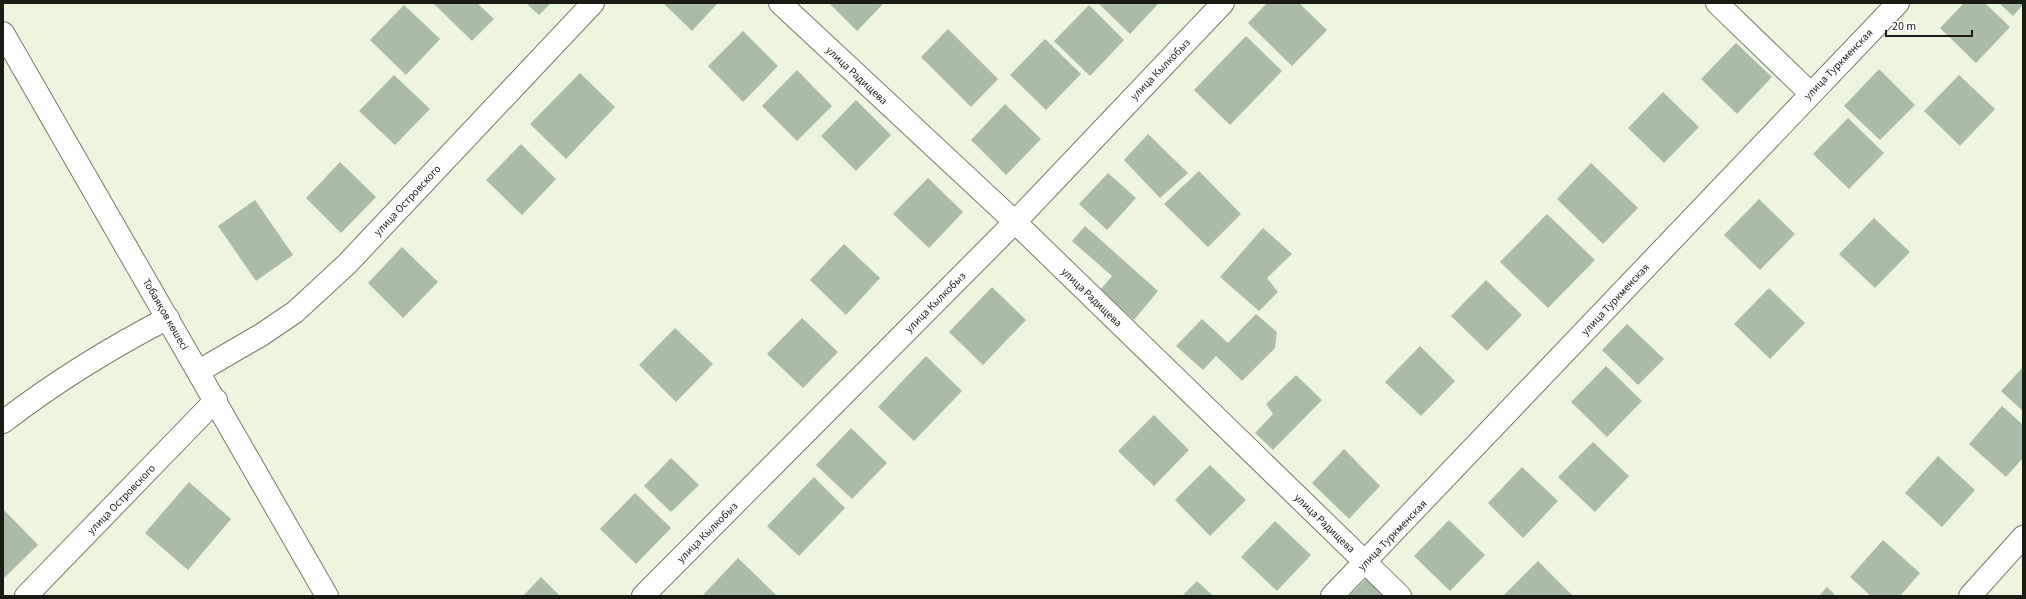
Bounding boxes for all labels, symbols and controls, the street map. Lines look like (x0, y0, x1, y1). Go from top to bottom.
scale bar (1886, 12, 1972, 38)
text: 20 m (1892, 18, 1916, 35)
street label: улица Туркменская (1801, 26, 1876, 103)
street label: улица Кылкобыз (1127, 35, 1194, 103)
street label: улица Радищева (823, 43, 891, 108)
street label: улица Островского (370, 161, 444, 239)
street label: улица Туркменская (1578, 260, 1653, 339)
street label: улица Радищева (1058, 264, 1125, 330)
street label: улица Кылкобыз (902, 269, 969, 336)
street label: Тобаяқов көшесі (139, 276, 192, 353)
street label: улица Островского (84, 461, 159, 538)
street label: улица Радищева (1291, 490, 1358, 556)
street label: улица Туркменская (1355, 497, 1430, 574)
street label: улица Кылкобыз (674, 499, 741, 566)

